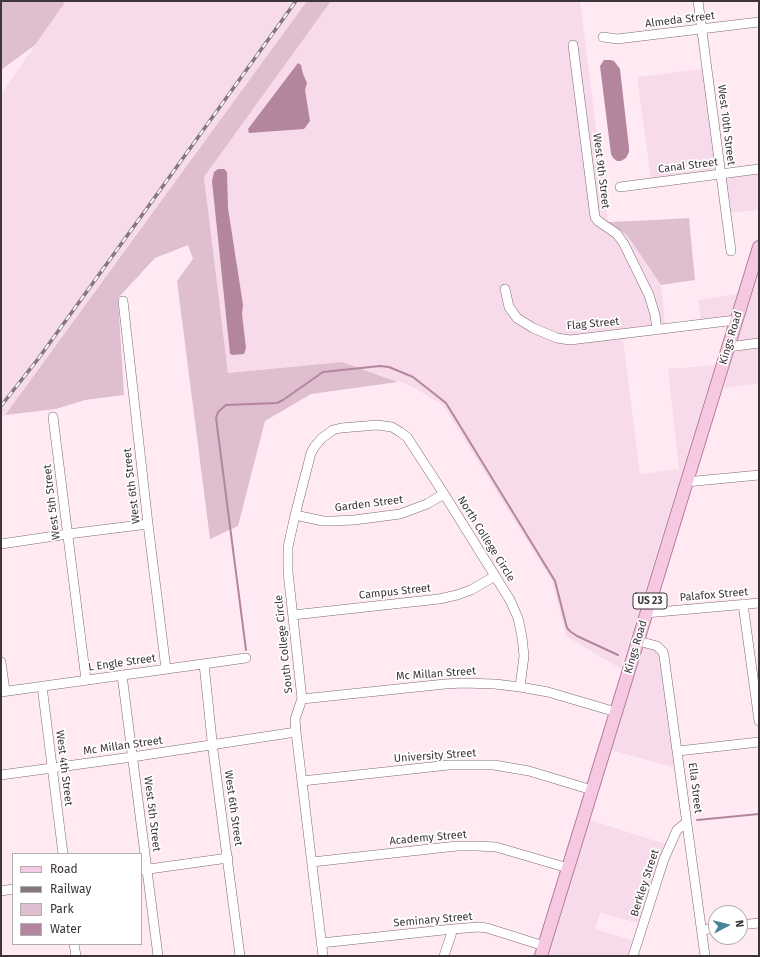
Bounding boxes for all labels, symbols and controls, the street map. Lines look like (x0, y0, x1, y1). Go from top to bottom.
street label: Almeda Street (644, 9, 716, 31)
street label: West 10th Street (715, 84, 737, 166)
street label: West 9th Street (590, 133, 612, 209)
street label: Canal Street (657, 156, 719, 176)
street label: Kings Road (717, 310, 745, 366)
street label: Flag Street (566, 315, 620, 333)
street label: West 6th Street (121, 447, 143, 525)
street label: West 5th Street (41, 464, 63, 540)
street label: Garden Street (334, 493, 404, 515)
street label: North College Circle (454, 494, 518, 584)
street label: Campus Street (358, 582, 432, 602)
street label: Palafox Street (679, 585, 749, 605)
road number: US 23 (633, 593, 667, 609)
street label: South College Circle (272, 594, 296, 694)
street label: Kings Road (622, 619, 650, 675)
street label: L Engle Street (87, 652, 157, 674)
street label: Mc Millan Street (396, 665, 476, 683)
street label: West 4th Street (53, 729, 75, 807)
street label: Mc Millan Street (82, 734, 164, 758)
street label: University Street (393, 747, 477, 765)
street label: Ella Street (685, 762, 705, 814)
street label: West 6th Street (221, 769, 245, 847)
street label: West 5th Street (141, 776, 163, 852)
street label: Academy Street (389, 828, 467, 848)
street label: Berkley Street (628, 848, 662, 918)
legend (12, 853, 142, 945)
text: Road (50, 862, 78, 876)
text: Railway (50, 882, 91, 896)
text: Park (50, 902, 74, 916)
north arrow (708, 905, 748, 945)
street label: Seminary Street (393, 910, 473, 930)
text: N (733, 919, 746, 928)
text: Water (50, 922, 81, 936)

